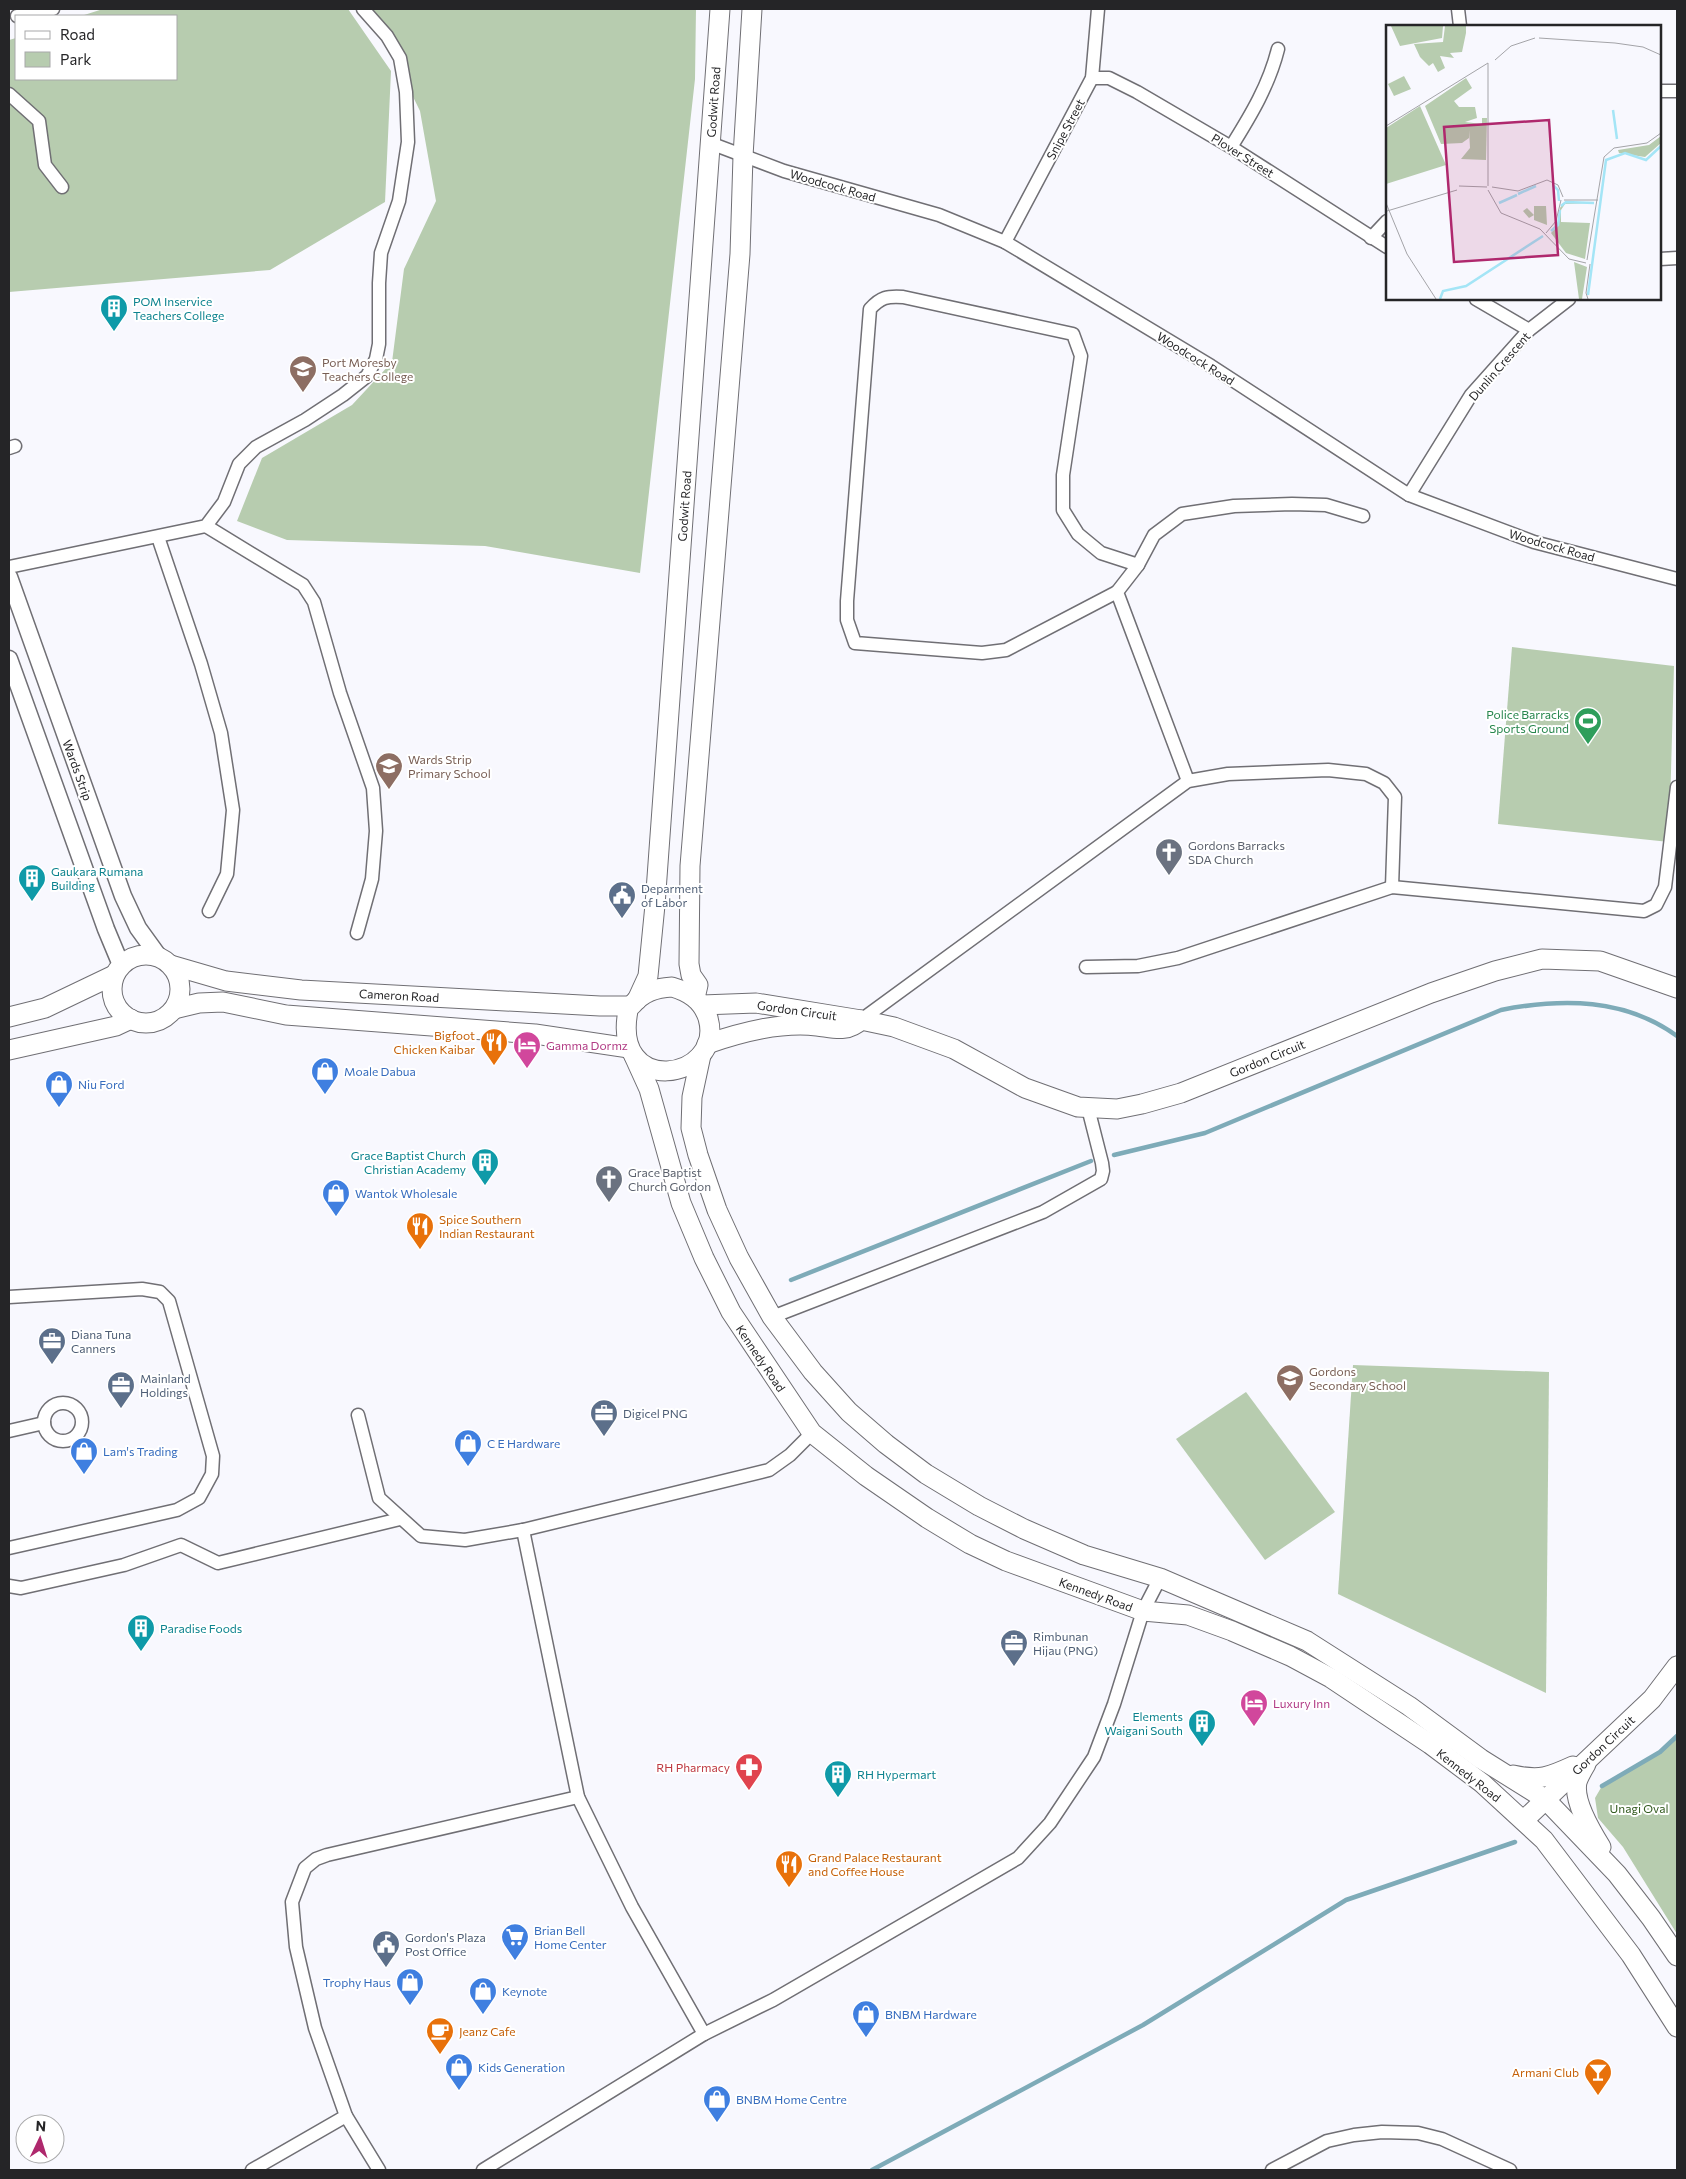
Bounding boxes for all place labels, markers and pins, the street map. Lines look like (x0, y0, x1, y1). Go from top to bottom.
building icon: POM Inservice Teachers College (99, 293, 129, 332)
place label: POM Inservice Teachers College (133, 294, 224, 322)
school or university icon: Port Moresby Teachers College (288, 354, 318, 393)
place label: Port Moresby Teachers College (322, 355, 413, 383)
sports icon: Police Barracks Sports Ground (1573, 706, 1603, 745)
place label: Police Barracks Sports Ground (1486, 707, 1569, 735)
school or university icon: Wards Strip Primary School (374, 751, 404, 790)
place label: Wards Strip Primary School (408, 752, 491, 780)
church icon: Gordons Barracks SDA Church (1154, 837, 1184, 876)
place label: Gordons Barracks SDA Church (1188, 838, 1285, 866)
building icon: Gaukara Rumana Building (17, 863, 47, 902)
place label: Gaukara Rumana Building (51, 864, 143, 892)
public building icon: Deparment of Labor (607, 880, 637, 919)
place label: Deparment of Labor (641, 881, 703, 909)
restaurant icon: Bigfoot Chicken Kaibar (479, 1027, 509, 1066)
place label: Bigfoot Chicken Kaibar (394, 1028, 475, 1056)
hotel icon: Gamma Dormz (512, 1030, 542, 1069)
place label: Gamma Dormz (546, 1038, 628, 1052)
shop icon: Moale Dabua (310, 1056, 340, 1095)
place label: Moale Dabua (344, 1064, 416, 1078)
shop icon: Niu Ford (44, 1069, 74, 1108)
place label: Niu Ford (78, 1077, 125, 1091)
building icon: Grace Baptist Church Christian Academy (470, 1147, 500, 1186)
place label: Grace Baptist Church Christian Academy (351, 1148, 466, 1176)
church icon: Grace Baptist Church Gordon (594, 1164, 624, 1203)
place label: Grace Baptist Church Gordon (628, 1165, 711, 1193)
shop icon: Wantok Wholesale (321, 1178, 351, 1217)
place label: Wantok Wholesale (355, 1186, 457, 1200)
restaurant icon: Spice Southern Indian Restaurant (405, 1211, 435, 1250)
place label: Spice Southern Indian Restaurant (439, 1212, 535, 1240)
office icon: Diana Tuna Canners (37, 1326, 67, 1365)
place label: Diana Tuna Canners (71, 1327, 131, 1355)
school or university icon: Gordons Secondary School (1275, 1363, 1305, 1402)
place label: Gordons Secondary School (1309, 1364, 1406, 1392)
office icon: Mainland Holdings (106, 1370, 136, 1409)
place label: Mainland Holdings (140, 1371, 191, 1399)
office icon: Digicel PNG (589, 1398, 619, 1437)
place label: Digicel PNG (623, 1406, 688, 1420)
shop icon: C E Hardware (453, 1428, 483, 1467)
shop icon: Lam's Trading (69, 1436, 99, 1475)
place label: C E Hardware (487, 1436, 560, 1450)
place label: Lam's Trading (103, 1444, 178, 1458)
building icon: Paradise Foods (126, 1613, 156, 1652)
place label: Paradise Foods (160, 1621, 242, 1635)
office icon: Rimbunan Hijau (PNG) (999, 1628, 1029, 1667)
place label: Rimbunan Hijau (PNG) (1033, 1629, 1098, 1657)
hotel icon: Luxury Inn (1239, 1688, 1269, 1727)
place label: Luxury Inn (1273, 1696, 1330, 1710)
building icon: Elements Waigani South (1187, 1708, 1217, 1747)
place label: Elements Waigani South (1104, 1709, 1183, 1737)
pharmacy icon: RH Pharmacy (734, 1752, 764, 1791)
building icon: RH Hypermart (823, 1759, 853, 1798)
place label: RH Pharmacy (656, 1760, 730, 1774)
place label: RH Hypermart (857, 1767, 936, 1781)
restaurant icon: Grand Palace Restaurant and Coffee House (774, 1849, 804, 1888)
place label: Grand Palace Restaurant and Coffee House (808, 1850, 942, 1878)
supermarket icon: Brian Bell Home Center (500, 1922, 530, 1961)
place label: Brian Bell Home Center (534, 1923, 607, 1951)
public building icon: Gordon's Plaza Post Office (371, 1929, 401, 1968)
place label: Gordon's Plaza Post Office (405, 1930, 486, 1958)
shop icon: Trophy Haus (395, 1967, 425, 2006)
place label: Trophy Haus (323, 1975, 391, 1989)
shop icon: Keynote (468, 1976, 498, 2015)
place label: Keynote (502, 1984, 547, 1998)
shop icon: BNBM Hardware (851, 1999, 881, 2038)
place label: BNBM Hardware (885, 2007, 977, 2021)
cafe icon: Jeanz Cafe (425, 2016, 455, 2055)
place label: Jeanz Cafe (459, 2024, 516, 2039)
shop icon: Kids Generation (444, 2052, 474, 2091)
bar icon: Armani Club (1583, 2057, 1613, 2096)
place label: Kids Generation (478, 2060, 565, 2074)
place label: Armani Club (1512, 2065, 1579, 2079)
shop icon: BNBM Home Centre (702, 2084, 732, 2123)
place label: BNBM Home Centre (736, 2092, 847, 2106)

